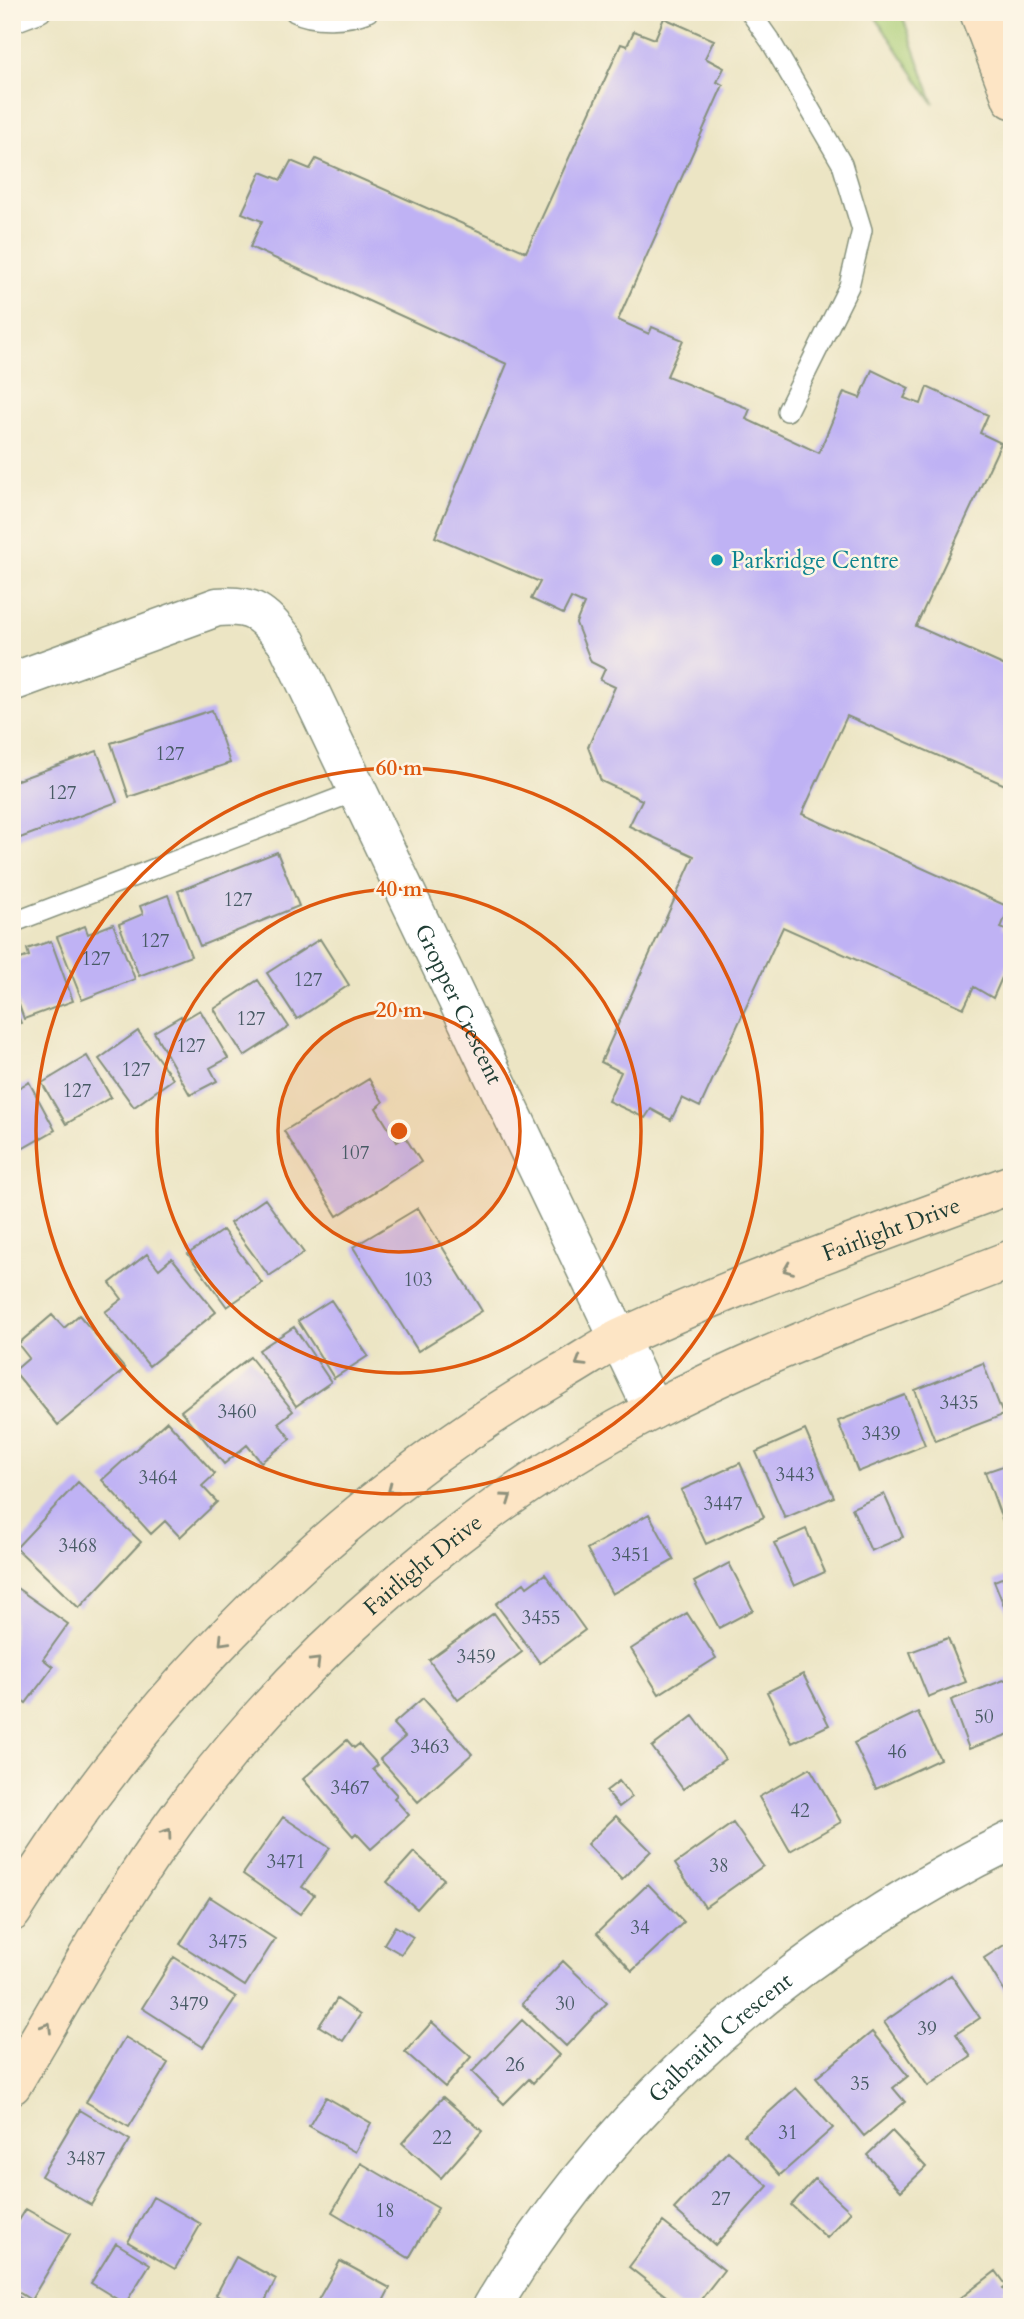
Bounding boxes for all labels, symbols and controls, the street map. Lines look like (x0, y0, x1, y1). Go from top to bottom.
place label: Parkridge Centre (731, 545, 899, 576)
marker: Parkridge Centre (709, 552, 725, 568)
house number: 127 (155, 741, 185, 767)
text: 60 m (376, 754, 423, 783)
house number: 127 (47, 780, 77, 806)
text: 40 m (376, 875, 423, 904)
house number: 127 (223, 887, 253, 913)
street label: Gropper Crescent (407, 919, 510, 1089)
house number: 127 (140, 928, 170, 954)
house number: 127 (81, 946, 111, 972)
house number: 127 (293, 967, 323, 993)
text: 20 m (376, 996, 423, 1025)
house number: 127 (236, 1006, 266, 1032)
house number: 127 (176, 1033, 206, 1059)
house number: 127 (121, 1057, 151, 1083)
house number: 127 (62, 1078, 92, 1104)
centre of rings (387, 1119, 411, 1143)
house number: 107 (340, 1140, 370, 1166)
street label: Fairlight Drive (818, 1190, 965, 1269)
one-way arrow (782, 1261, 794, 1275)
house number: 103 (403, 1267, 433, 1293)
one-way arrow (575, 1353, 588, 1366)
house number: 3435 (940, 1390, 978, 1416)
house number: 3460 (218, 1399, 257, 1425)
house number: 3439 (862, 1421, 901, 1447)
house number: 3443 (776, 1462, 814, 1488)
house number: 3464 (139, 1465, 178, 1491)
one-way arrow (387, 1480, 399, 1493)
house number: 3447 (704, 1491, 743, 1517)
one-way arrow (499, 1494, 512, 1506)
street label: Fairlight Drive (357, 1507, 489, 1622)
house number: 3468 (59, 1533, 97, 1559)
house number: 3451 (612, 1542, 650, 1568)
house number: 3455 (522, 1605, 560, 1631)
one-way arrow (218, 1632, 231, 1645)
house number: 3459 (457, 1644, 496, 1670)
one-way arrow (308, 1658, 320, 1670)
house number: 50 (974, 1704, 994, 1730)
house number: 3463 (411, 1734, 449, 1760)
house number: 46 (887, 1739, 907, 1765)
house number: 3467 (331, 1775, 370, 1801)
house number: 42 (790, 1798, 810, 1824)
one-way arrow (159, 1829, 171, 1841)
house number: 3471 (267, 1849, 305, 1875)
house number: 38 (709, 1853, 729, 1879)
house number: 34 (630, 1915, 650, 1941)
house number: 3475 (209, 1929, 247, 1955)
street label: Galbraith Crescent (641, 1965, 799, 2110)
house number: 3479 (170, 1991, 209, 2017)
house number: 30 (555, 1991, 575, 2017)
house number: 39 (917, 2016, 937, 2042)
one-way arrow (39, 2021, 52, 2034)
house number: 26 (505, 2052, 525, 2078)
house number: 35 (850, 2071, 870, 2097)
house number: 31 (778, 2120, 798, 2146)
house number: 22 (432, 2125, 452, 2151)
house number: 3487 (67, 2146, 106, 2172)
house number: 27 (711, 2186, 731, 2212)
house number: 18 (375, 2198, 395, 2224)

